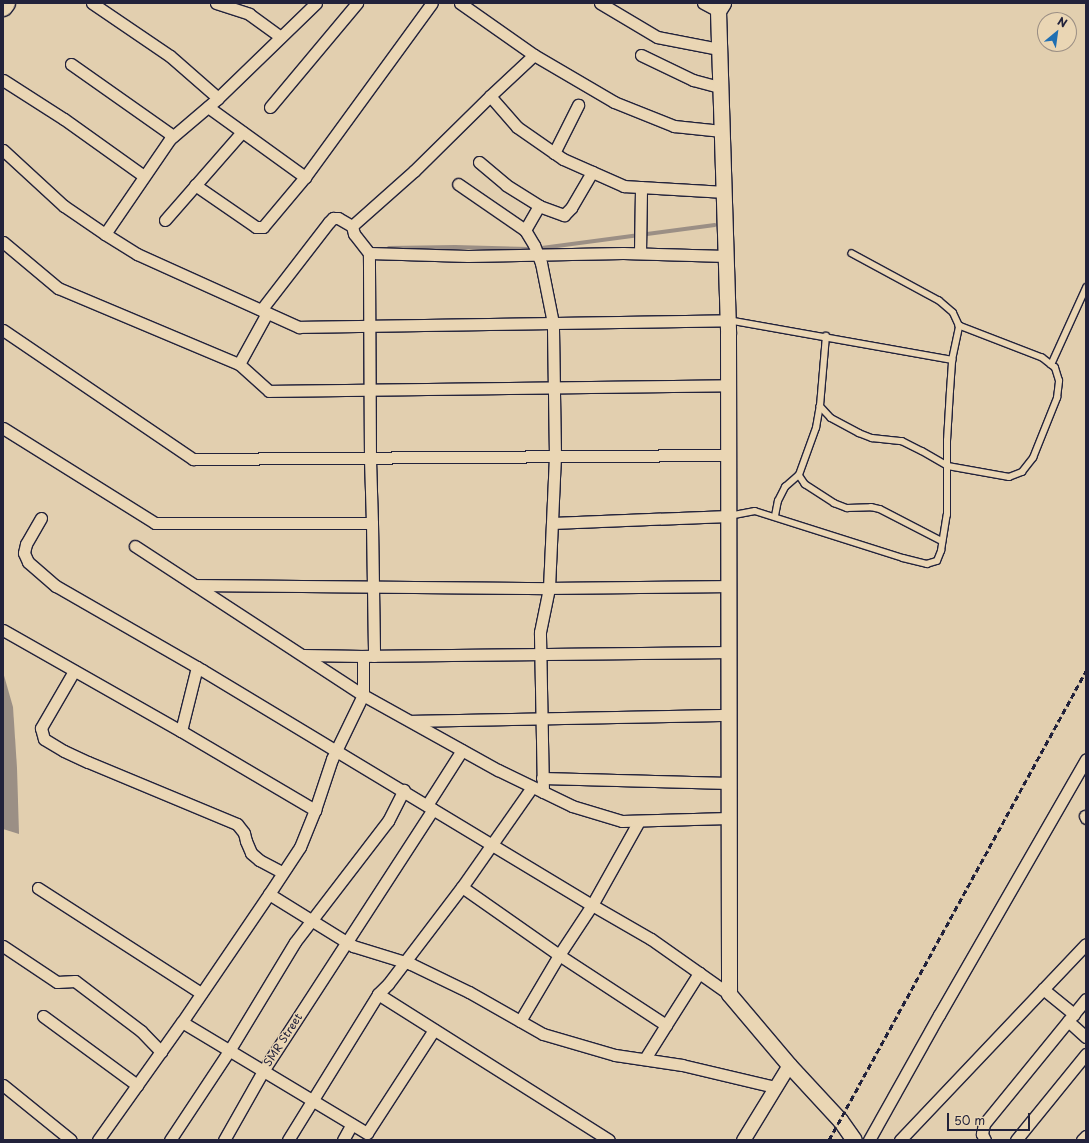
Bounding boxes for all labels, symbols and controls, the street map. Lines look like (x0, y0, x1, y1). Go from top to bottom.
north arrow (1037, 12, 1077, 52)
text: N (1055, 12, 1071, 31)
street label: SMR Street (261, 1011, 305, 1069)
scale bar (949, 1105, 1032, 1131)
text: 50 m (954, 1111, 985, 1129)

